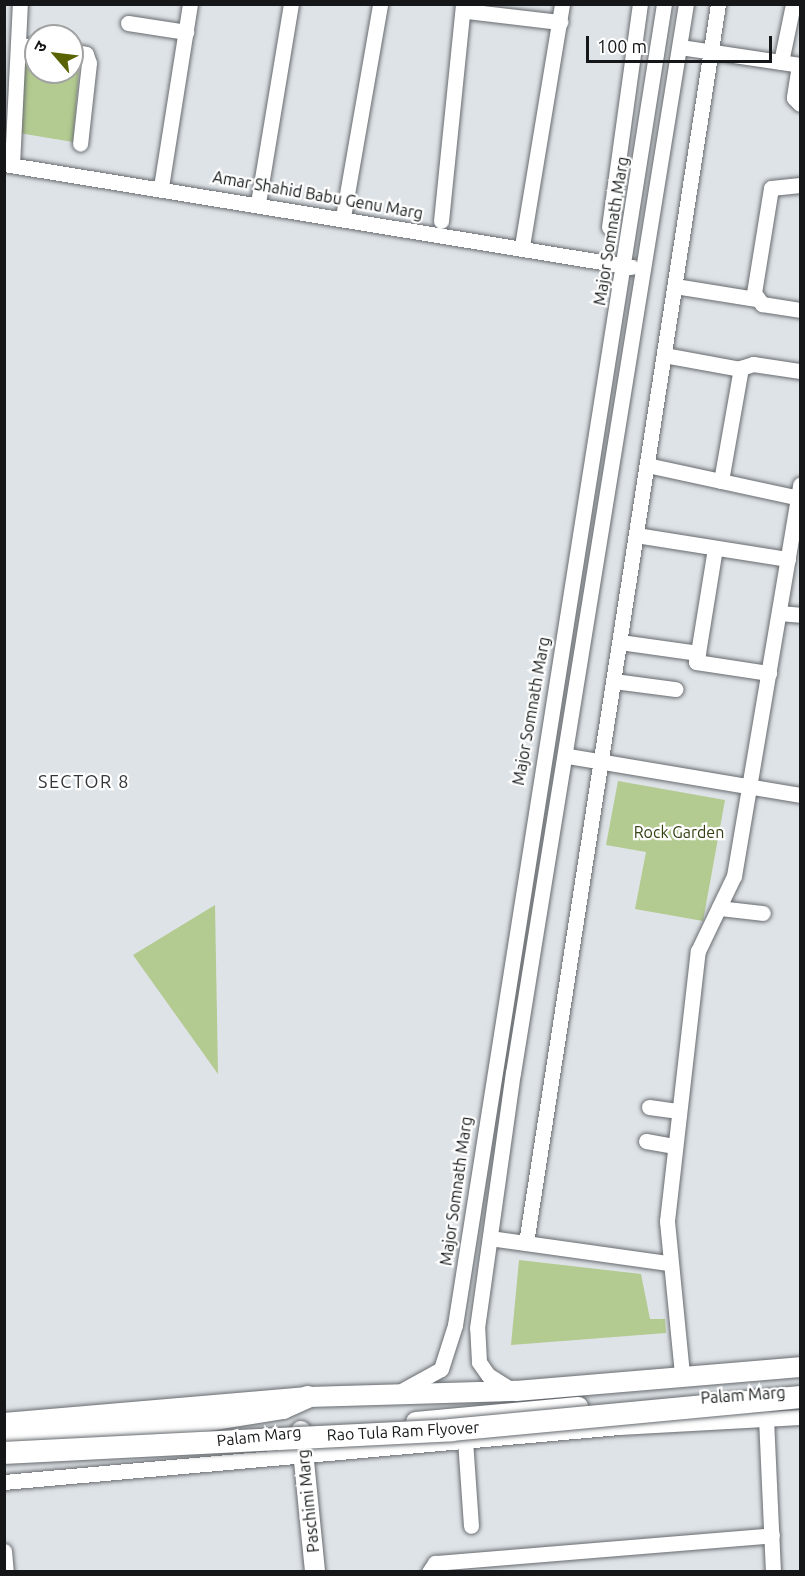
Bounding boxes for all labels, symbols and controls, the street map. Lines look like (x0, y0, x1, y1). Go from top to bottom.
north arrow (24, 24, 84, 84)
scale bar (589, 24, 775, 62)
text: 100 m (597, 36, 647, 56)
text: उ (30, 38, 50, 55)
street label: Major Somnath Marg (590, 155, 632, 307)
street label: Amar Shahid Babu Genu Marg (211, 167, 425, 223)
street label: Major Somnath Marg (508, 635, 554, 787)
district label: SECTOR 8 (38, 770, 130, 792)
park label: Rock Garden (634, 822, 724, 842)
street label: Major Somnath Marg (436, 1115, 476, 1267)
street label: Palam Marg (700, 1382, 786, 1408)
street label: Rao Tula Ram Flyover (326, 1417, 480, 1445)
street label: Palam Marg (216, 1422, 302, 1450)
street label: Paschimi Marg (293, 1448, 323, 1554)

